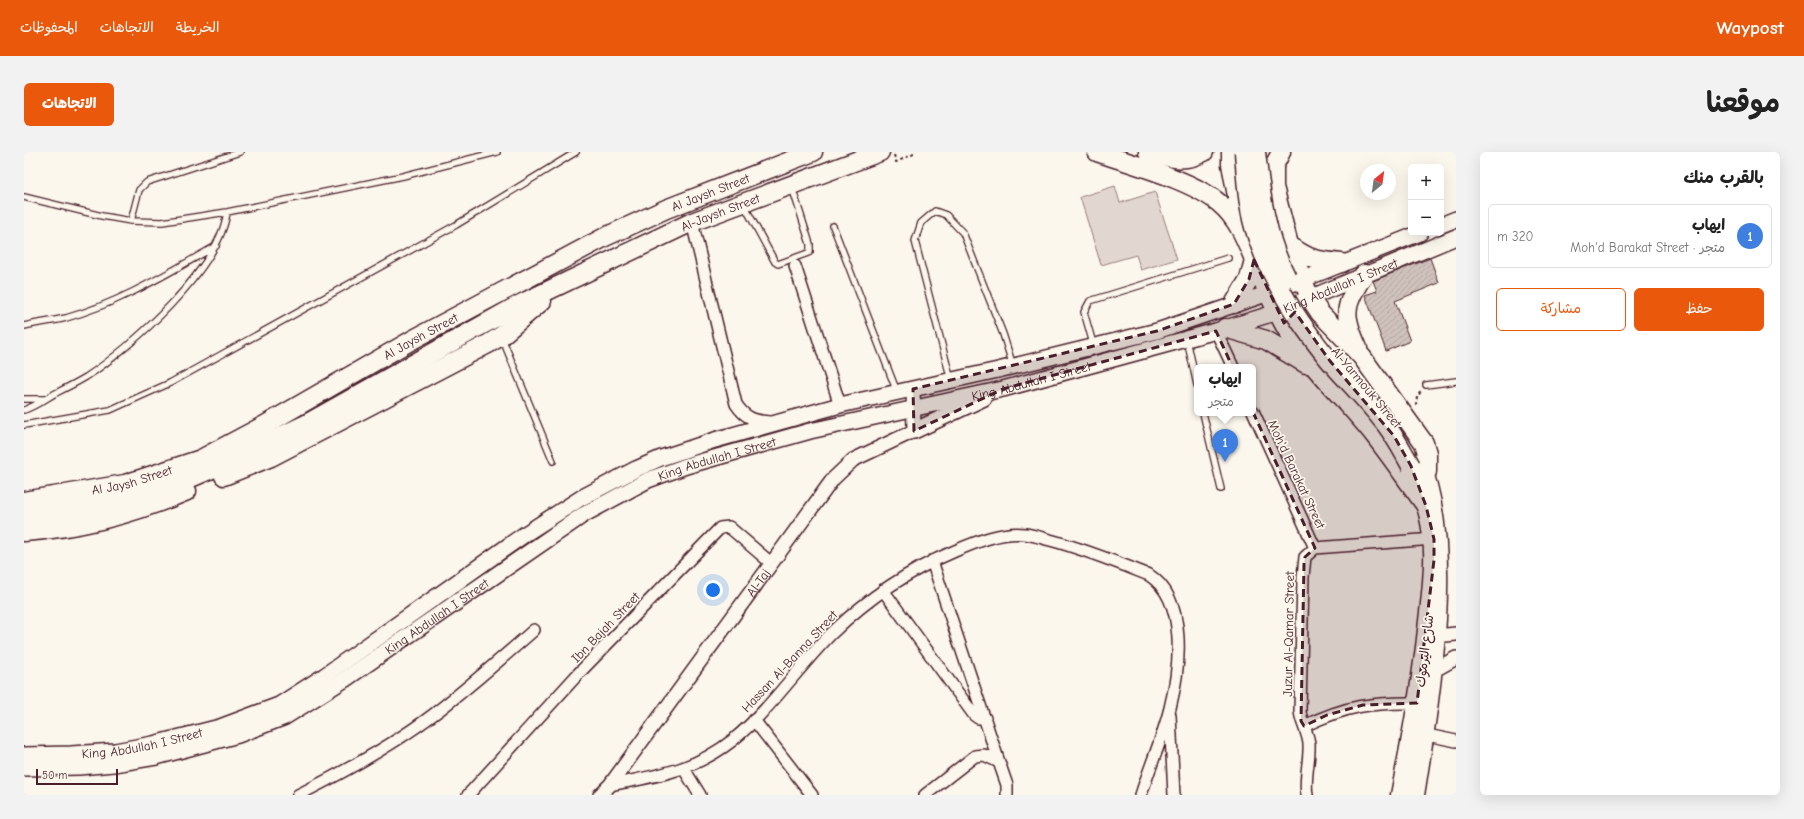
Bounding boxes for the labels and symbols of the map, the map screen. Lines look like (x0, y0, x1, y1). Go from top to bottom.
north arrow (1360, 164, 1396, 200)
street label: Al Jaysh Street (669, 170, 753, 214)
street label: Al-Jaysh Street (678, 190, 763, 234)
street label: King Abdullah I Street (1281, 255, 1401, 316)
street label: Al Jaysh Street (381, 309, 462, 363)
street label: Al-Yarmouk Street (1328, 344, 1406, 432)
street label: King Abdullah I Street (970, 358, 1094, 404)
street label: Moh'd Barakat Street (1265, 417, 1329, 532)
pin: 1 (1212, 429, 1238, 462)
street label: King Abdullah I Street (656, 434, 779, 484)
street label: Al Jaysh Street (91, 462, 175, 497)
street label: Al-Taj (743, 566, 773, 599)
street label: Juzur Al-Qamar Street (1280, 570, 1297, 697)
street label: King Abdullah I Street (382, 575, 493, 658)
your location (703, 580, 723, 600)
street label: Ibn Bajah Street (568, 588, 644, 666)
street label: Hassan Al-Banna Street (738, 606, 841, 715)
street label: شارع اليرموك (1413, 614, 1438, 688)
street label: King Abdullah I Street (81, 724, 205, 761)
scale bar (36, 767, 118, 786)

